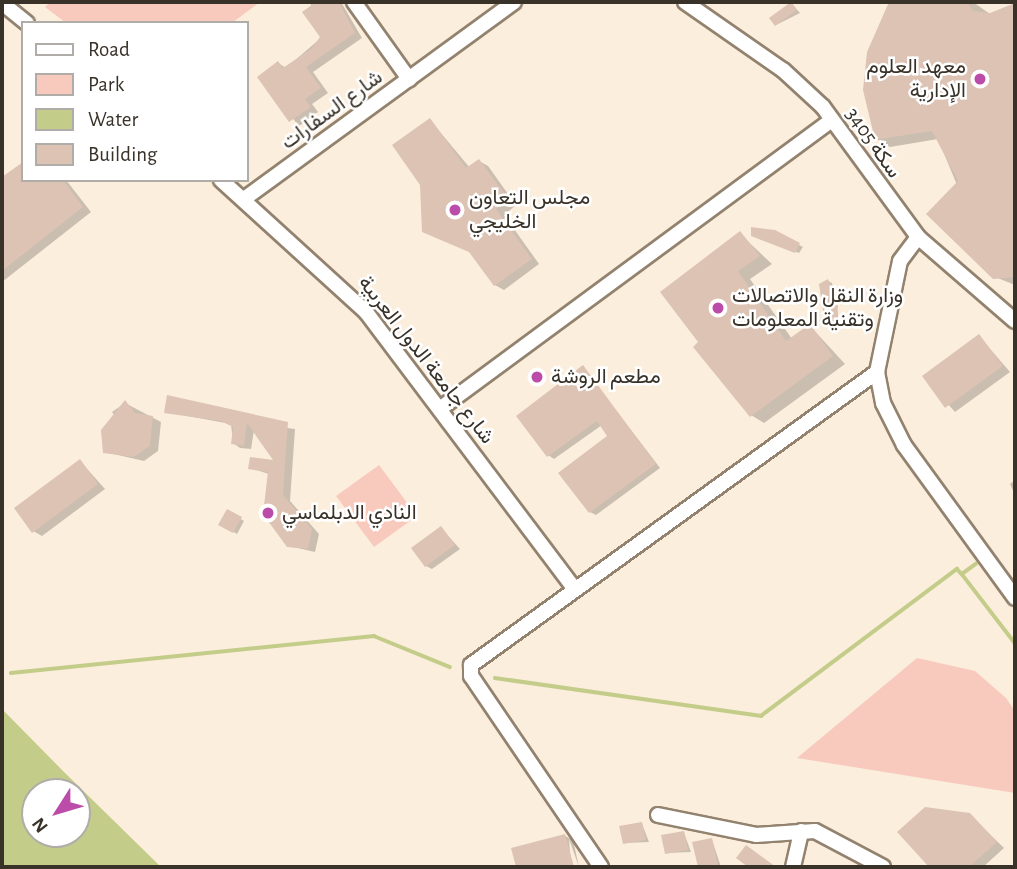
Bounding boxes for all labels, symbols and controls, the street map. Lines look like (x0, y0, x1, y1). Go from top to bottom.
legend (21, 21, 248, 182)
text: Road (88, 39, 130, 60)
place label: معهد العلوم الإدارية (866, 54, 966, 104)
street label: شارع السفارات (276, 65, 388, 155)
marker: معهد العلوم الإدارية (972, 71, 988, 87)
text: Park (88, 74, 124, 95)
street label: سكة 3405 (840, 103, 906, 183)
text: Water (88, 109, 138, 130)
text: Building (88, 144, 157, 165)
place label: مجلس التعاون الخليجي (469, 185, 590, 235)
marker: مجلس التعاون الخليجي (447, 202, 463, 218)
street label: شارع جامعة الدول العربية (353, 271, 499, 449)
place label: وزارة النقل والاتصالات وتقنية المعلومات (732, 283, 903, 333)
marker: وزارة النقل والاتصالات وتقنية المعلومات (710, 300, 726, 316)
place label: مطعم الروشة (551, 364, 661, 390)
marker: مطعم الروشة (529, 369, 545, 385)
place label: النادي الدبلماسي (282, 500, 416, 526)
marker: النادي الدبلماسي (260, 505, 276, 521)
north arrow (21, 778, 91, 848)
text: N (29, 814, 52, 836)

